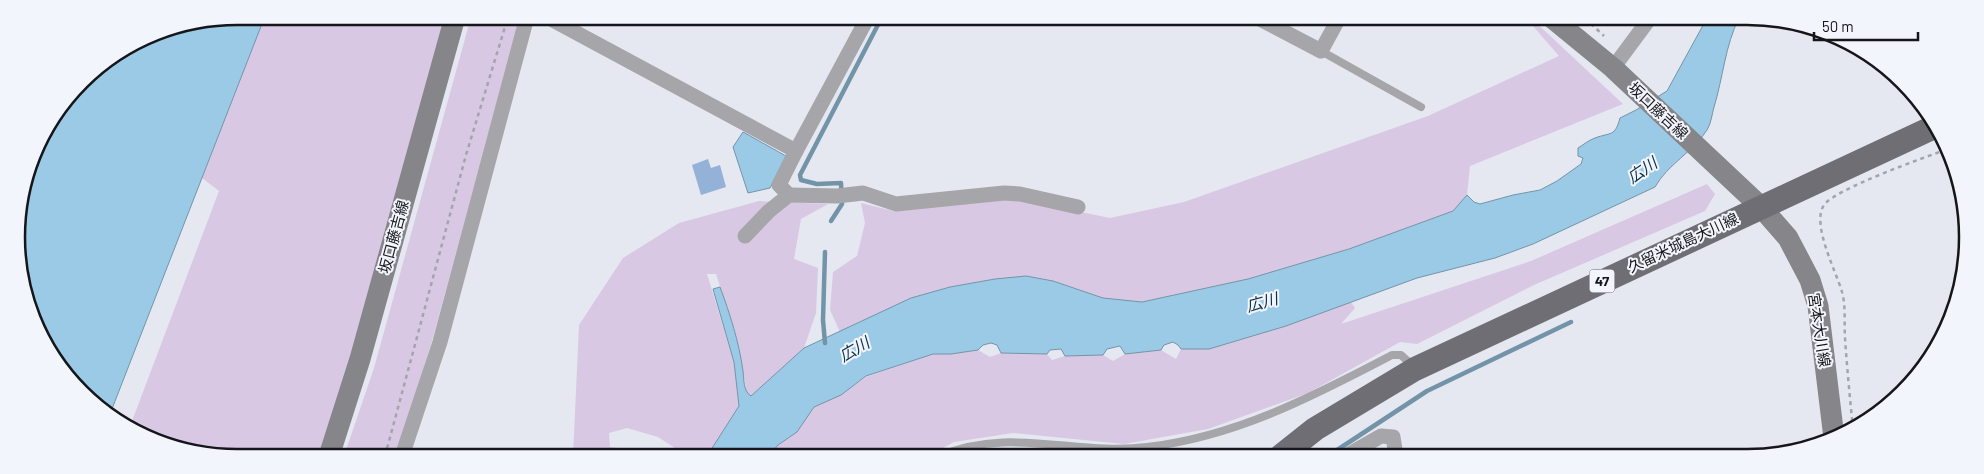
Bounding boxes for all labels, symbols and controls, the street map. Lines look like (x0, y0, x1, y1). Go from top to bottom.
scale bar (1814, 10, 1918, 42)
text: 50 m (1822, 17, 1854, 35)
street label: 坂口藤吉線 (1625, 78, 1692, 142)
water label: 広川 (1623, 152, 1662, 186)
street label: 坂口藤吉線 (375, 198, 411, 275)
street label: 久留米城島大川線 (1624, 209, 1741, 276)
road number: 47 (1590, 270, 1614, 292)
water label: 広川 (1244, 288, 1282, 315)
street label: 宮本大川線 (1805, 291, 1835, 368)
water label: 広川 (835, 331, 874, 365)

